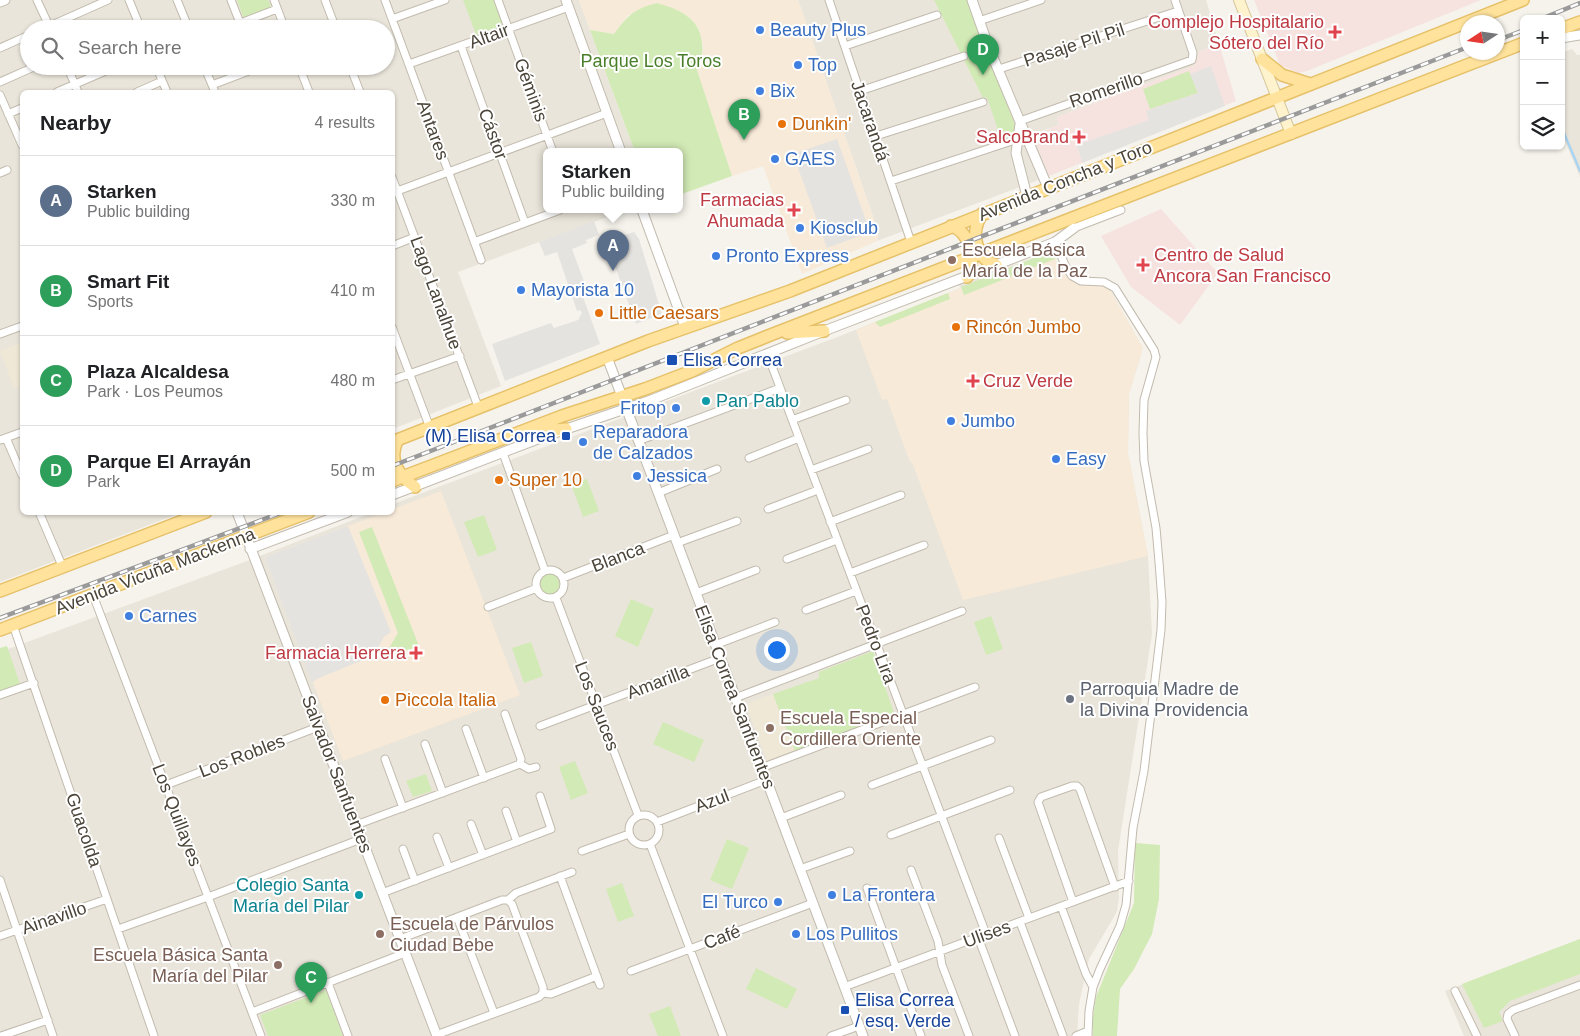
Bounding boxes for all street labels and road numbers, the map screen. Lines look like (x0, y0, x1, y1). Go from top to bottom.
street label: Pasaje Pil Pil (1021, 19, 1127, 71)
street label: Altair (466, 20, 512, 52)
street label: Géminis (510, 56, 552, 124)
street label: Romerillo (1067, 68, 1145, 112)
street label: Jacarandá (847, 78, 893, 165)
street label: Antares (413, 97, 453, 163)
street label: Cástor (475, 106, 511, 162)
street label: Avenida Concha y Toro (975, 137, 1155, 225)
street label: Lago Lanalhue (406, 234, 466, 352)
street label: Avenida Vicuña Mackenna (52, 523, 259, 618)
street label: Blanca (589, 537, 648, 576)
street label: Elisa Correa Sanfuentes (691, 602, 779, 792)
street label: Pedro Lira (852, 602, 901, 687)
street label: Los Sauces (571, 659, 623, 753)
street label: Amarilla (624, 661, 693, 703)
street label: Salvador Sanfuentes (298, 692, 376, 856)
street label: Los Robles (196, 731, 288, 781)
street label: Los Quillayes (148, 761, 206, 869)
street label: Azul (692, 785, 732, 817)
street label: Guacolda (62, 790, 106, 871)
street label: Ainavillo (19, 898, 89, 938)
street label: Ulises (961, 916, 1013, 952)
street label: Café (701, 921, 743, 953)

